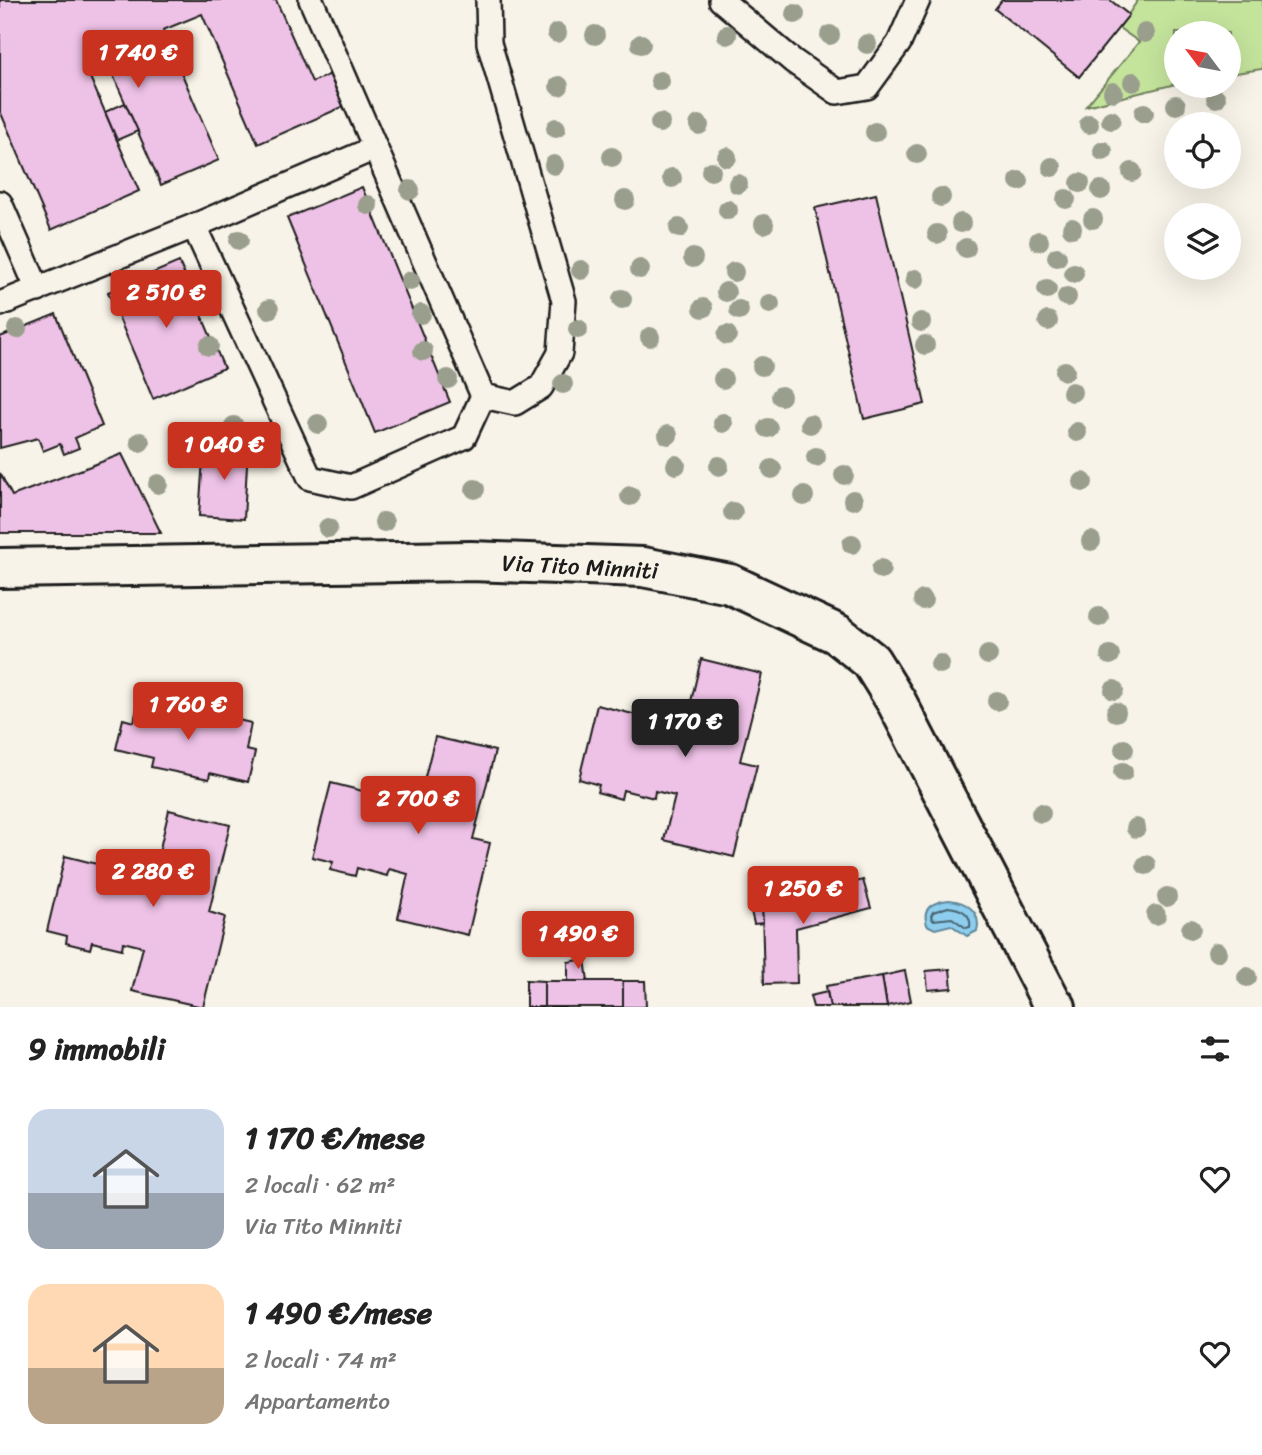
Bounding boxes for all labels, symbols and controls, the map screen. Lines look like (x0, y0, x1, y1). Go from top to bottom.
north arrow (1164, 21, 1241, 98)
map controls (1164, 21, 1241, 280)
pin: 1 740 € (73, 31, 203, 90)
text: 1 740 € (98, 32, 178, 73)
button: locate (1164, 112, 1241, 189)
button: layers (1164, 203, 1241, 280)
pin: 2 510 € (101, 270, 231, 330)
text: 2 510 € (127, 272, 205, 313)
pin: 1 040 € (159, 422, 289, 482)
text: 1 040 € (184, 424, 264, 465)
street label: Via Tito Minniti (501, 542, 660, 592)
pin: 1 760 € (123, 682, 253, 742)
text: 1 760 € (149, 684, 227, 725)
pin: 1 170 € (620, 700, 750, 759)
text: 1 170 € (648, 701, 722, 742)
pin: 2 700 € (353, 776, 483, 836)
text: 2 700 € (377, 778, 459, 819)
pin: 2 280 € (88, 850, 218, 909)
text: 2 280 € (112, 851, 194, 892)
pin: 1 250 € (738, 866, 868, 926)
text: 1 250 € (764, 868, 842, 909)
pin: 1 490 € (513, 912, 643, 971)
text: 1 490 € (538, 913, 618, 954)
text: 9 immobili (28, 1022, 165, 1076)
icon: filters (1196, 1030, 1234, 1068)
text: 1 170 €/mese (245, 1111, 425, 1165)
icon: home (84, 1137, 168, 1221)
icon: heart (1196, 1160, 1234, 1198)
text: 2 locali · 62 m² (245, 1165, 396, 1206)
text: Via Tito Minniti (245, 1206, 401, 1247)
text: 1 490 €/mese (245, 1286, 432, 1340)
icon: home (84, 1312, 168, 1396)
icon: heart (1196, 1335, 1234, 1373)
text: 2 locali · 74 m² (245, 1340, 397, 1381)
text: Appartamento (245, 1381, 390, 1422)

